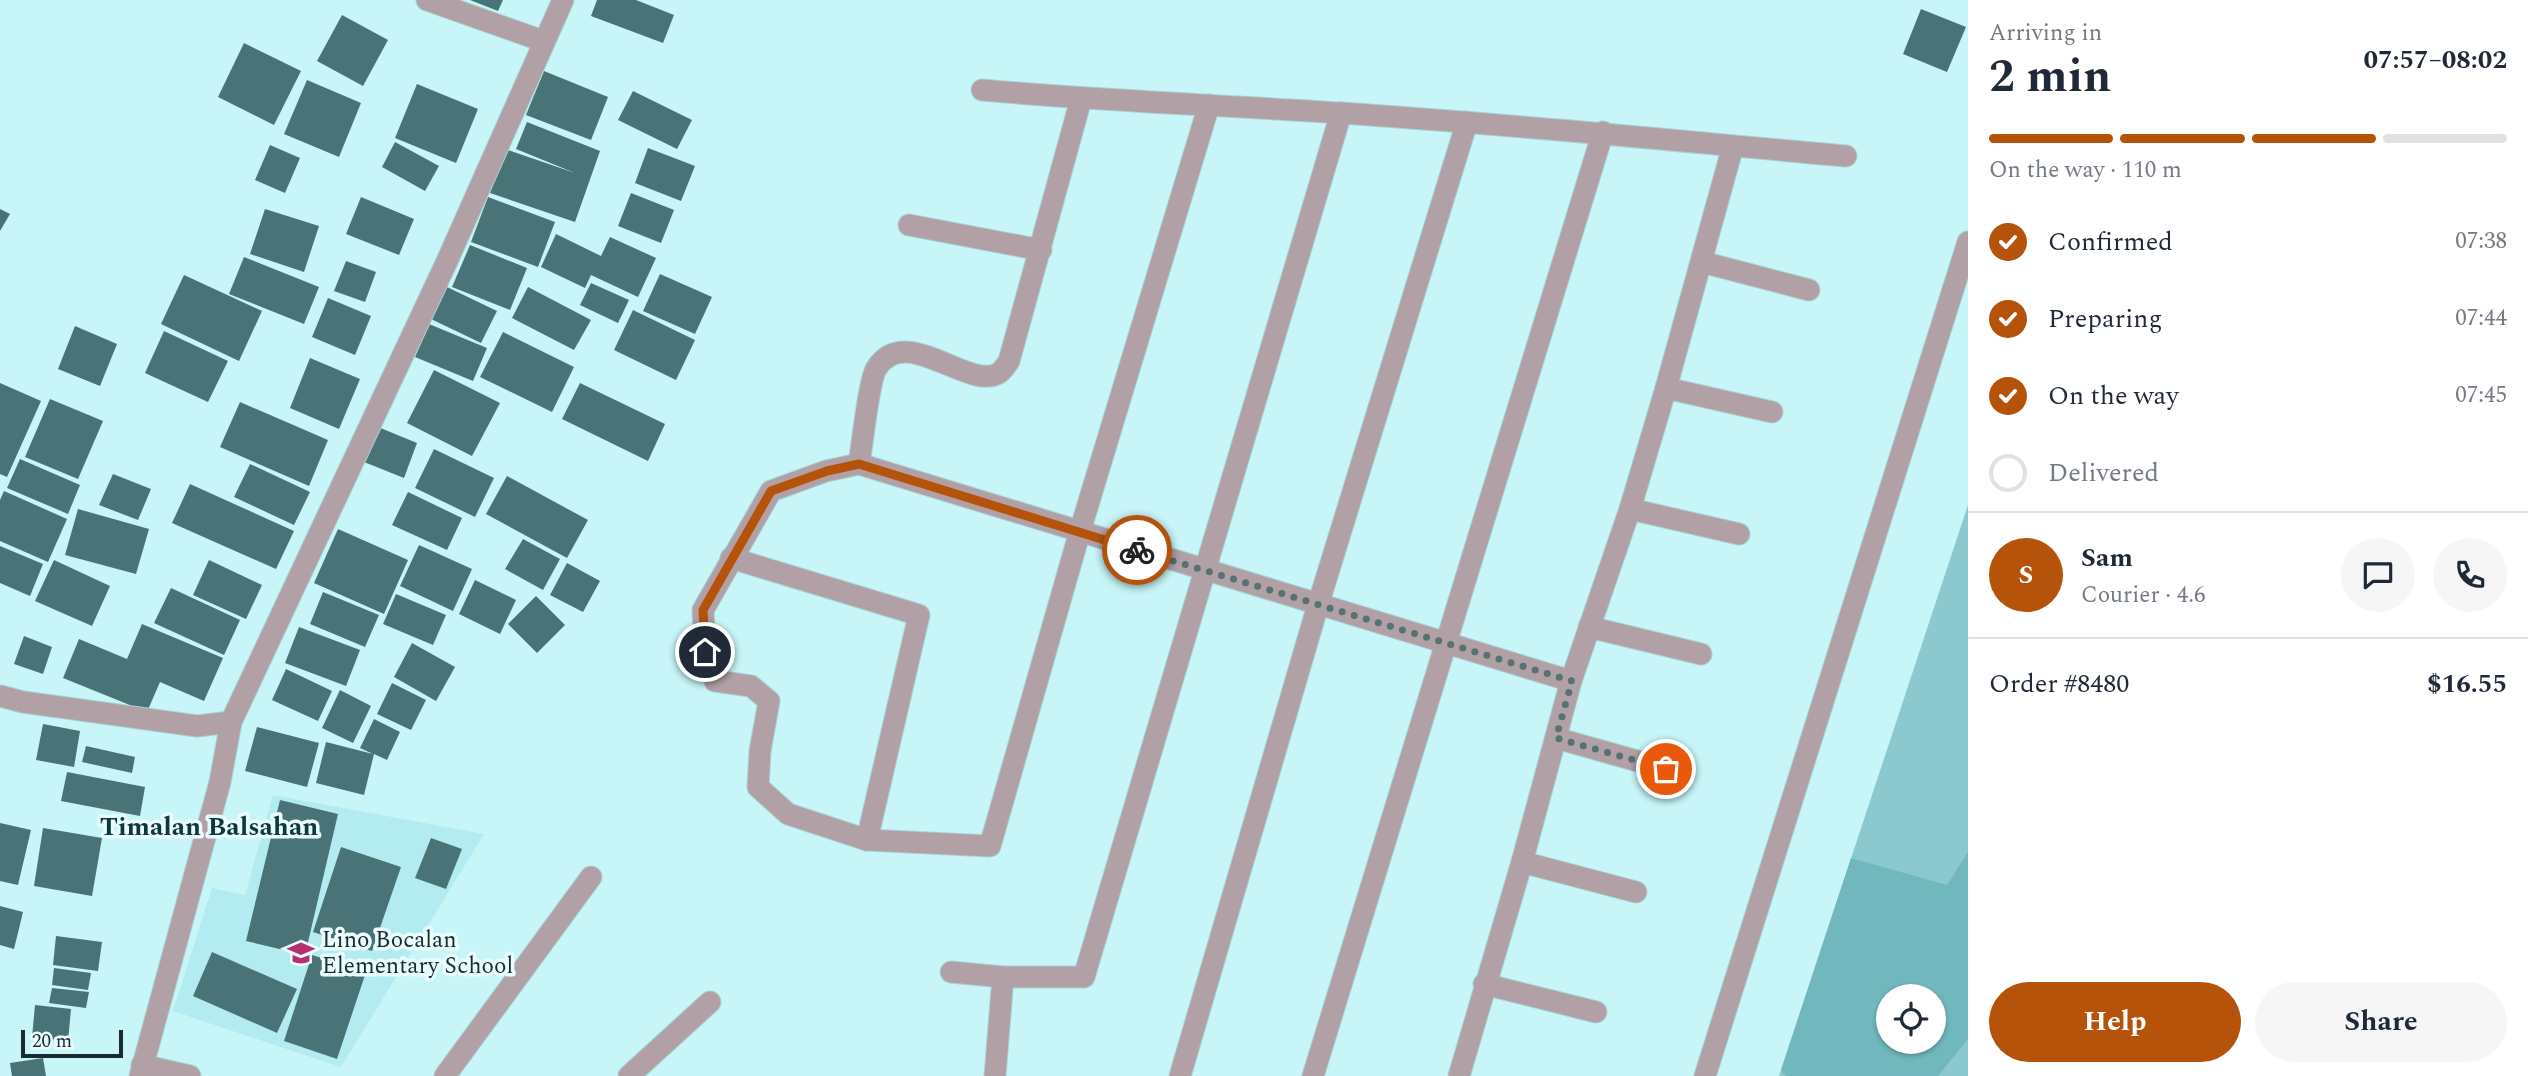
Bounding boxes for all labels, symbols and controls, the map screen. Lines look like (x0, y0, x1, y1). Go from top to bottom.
text: Arriving in (1989, 16, 2102, 51)
text: 07:57–08:02 (2363, 40, 2507, 80)
text: 2 min (1989, 42, 2111, 112)
text: On the way · 110 m (1989, 153, 2182, 188)
text: Confirmed (2048, 222, 2173, 262)
icon: check (1989, 223, 2027, 261)
text: 07:38 (2455, 224, 2507, 259)
text: Preparing (2048, 299, 2162, 339)
icon: check (1989, 300, 2027, 338)
text: 07:44 (2455, 301, 2507, 336)
text: On the way (2048, 376, 2179, 416)
icon: check (1989, 377, 2027, 415)
text: 07:45 (2455, 378, 2507, 413)
text: Delivered (2048, 453, 2159, 493)
courier (1102, 515, 1172, 585)
icon: bike (1118, 531, 1156, 569)
text: Sam (2081, 538, 2133, 578)
button: chat (2341, 538, 2415, 612)
button: phone (2433, 538, 2507, 612)
text: S (2019, 555, 2033, 595)
text: Courier · 4.6 (2081, 578, 2206, 613)
pin (675, 622, 735, 682)
icon: home (686, 633, 724, 671)
text: Order #8480 (1989, 664, 2129, 704)
text: $16.55 (2427, 664, 2507, 704)
pin (1636, 739, 1696, 799)
icon: bag (1647, 750, 1685, 788)
district label: Timalan Balsahan (100, 807, 318, 847)
place label: Lino Bocalan Elementary School (322, 923, 513, 984)
school or university icon: Lino Bocalan Elementary School (286, 938, 316, 968)
button: Help (1989, 982, 2241, 1062)
button: Share (2255, 982, 2507, 1062)
map controls (1876, 984, 1946, 1054)
button: locate (1876, 984, 1946, 1054)
scale bar (21, 1027, 122, 1059)
text: 20 m (32, 1027, 72, 1056)

